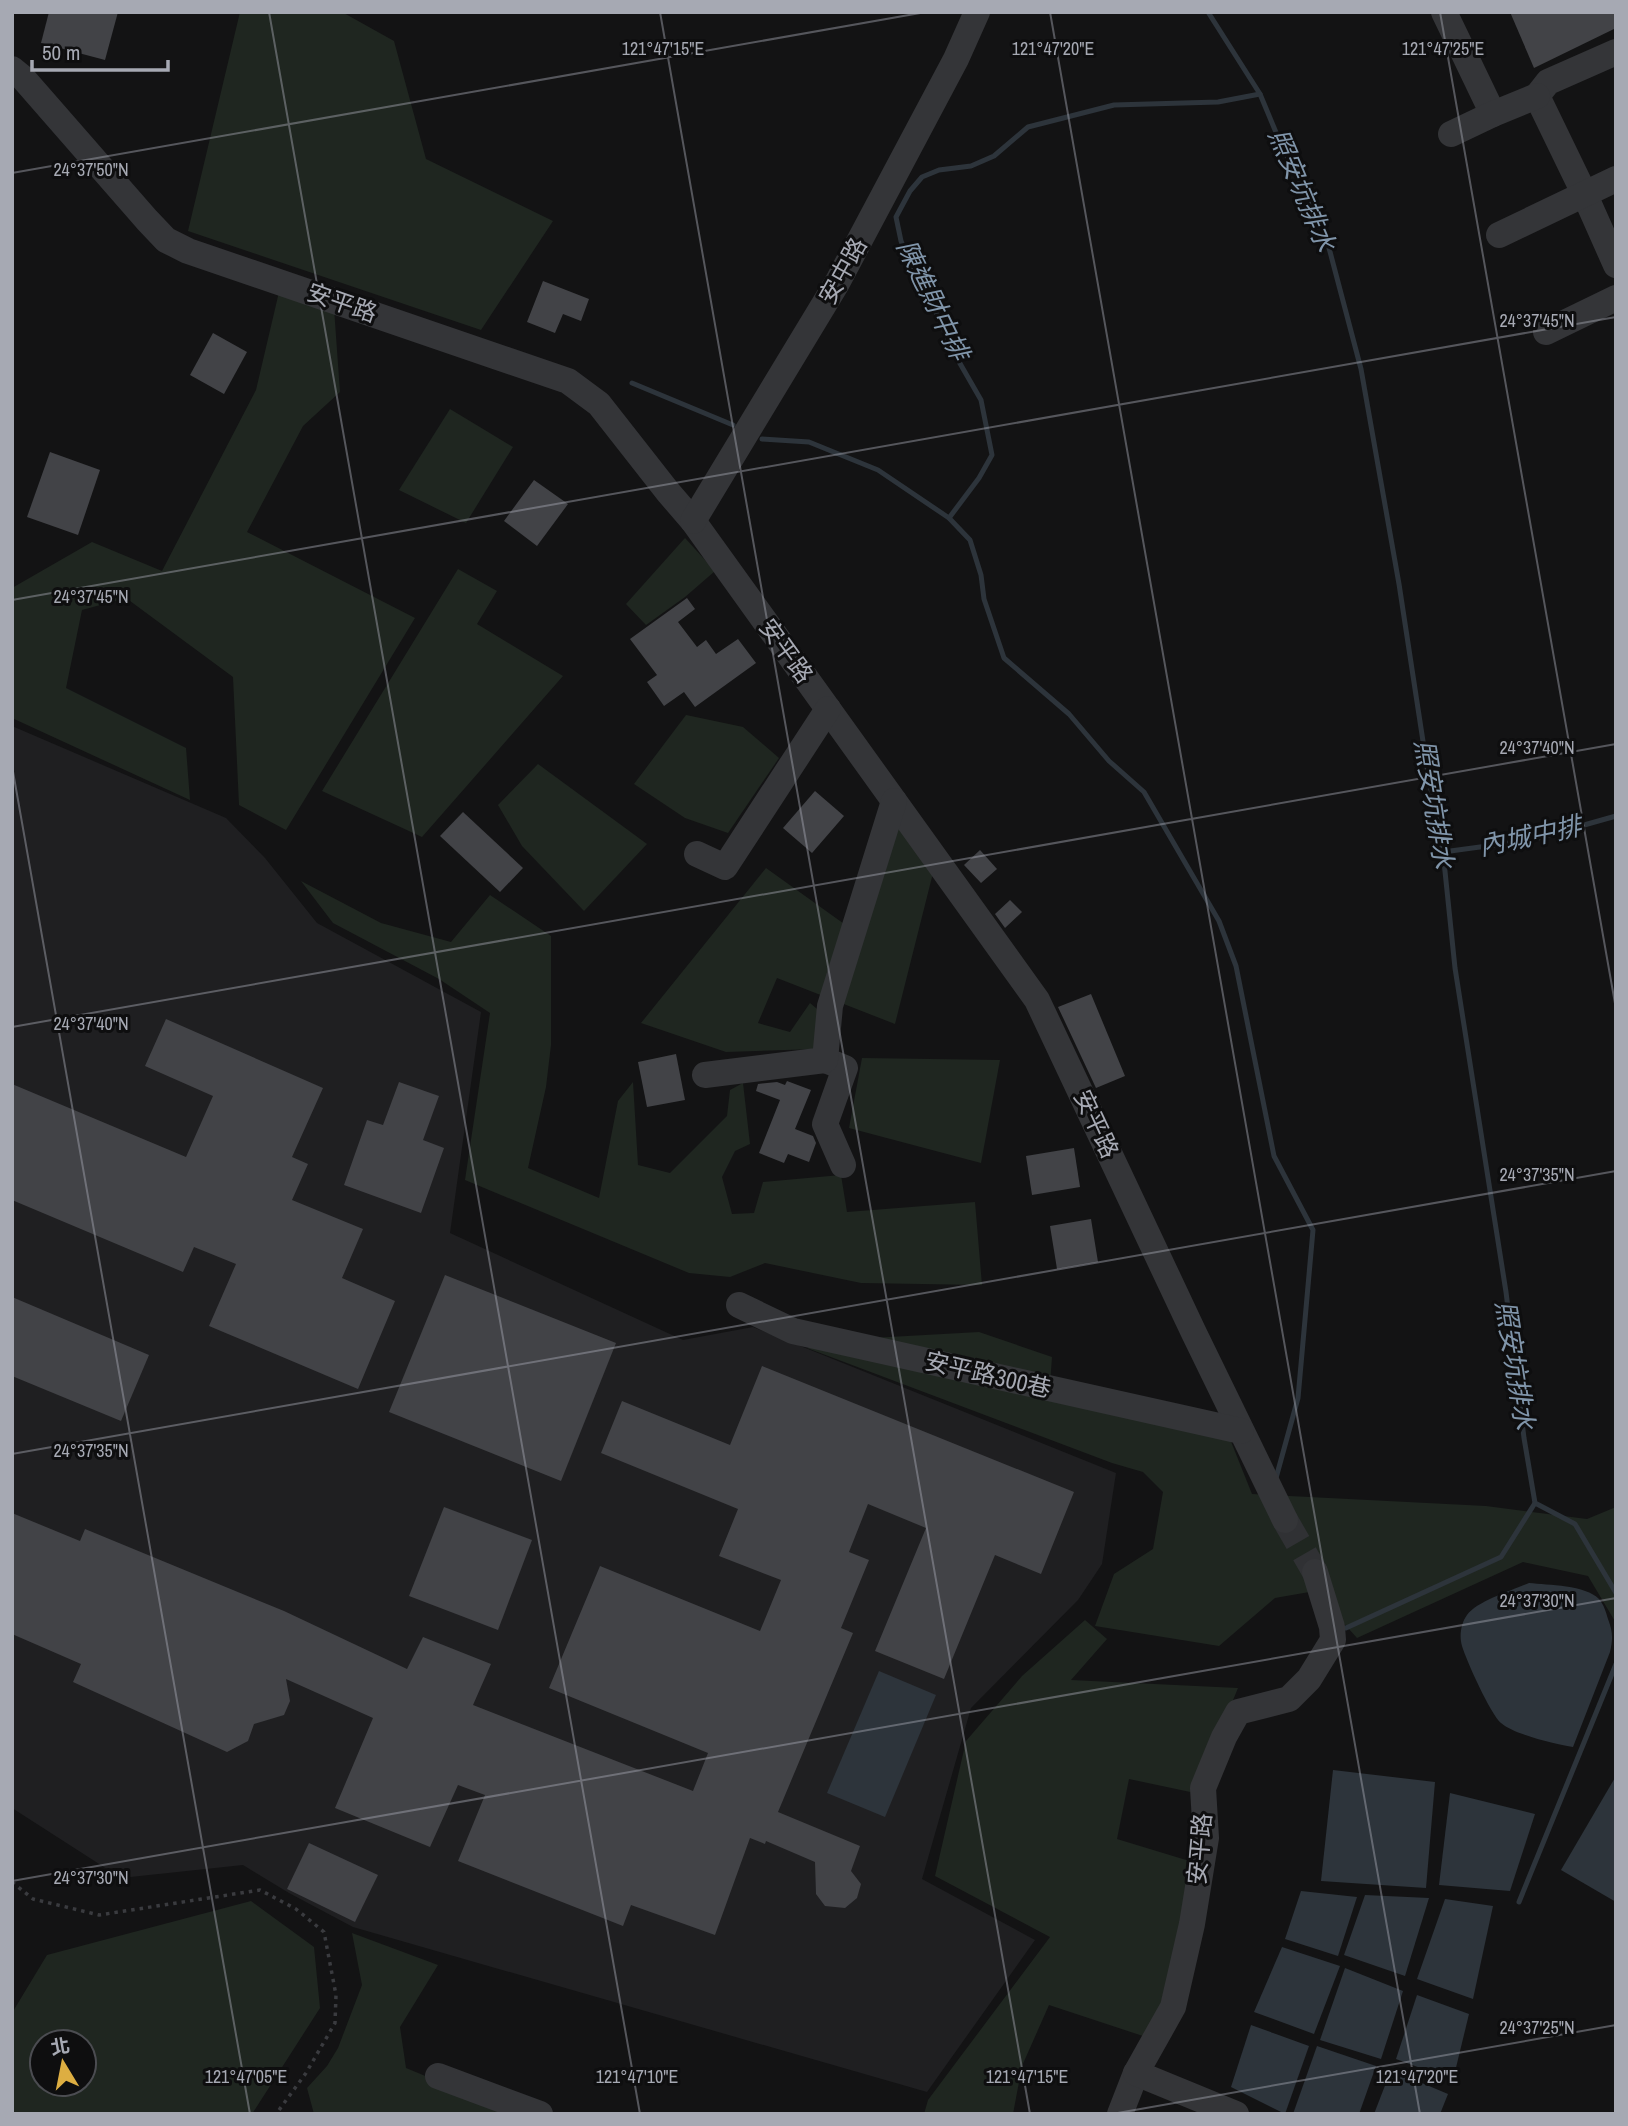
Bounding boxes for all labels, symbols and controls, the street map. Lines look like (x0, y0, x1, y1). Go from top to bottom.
scale bar (32, 28, 168, 72)
text: 121°47'15"E (622, 36, 704, 61)
text: 121°47'20"E (1012, 36, 1094, 61)
text: 121°47'25"E (1402, 36, 1484, 61)
text: 50 m (42, 38, 80, 67)
water label: 照安坑排水 (1261, 123, 1344, 257)
text: 24°37'50"N (53, 157, 129, 182)
street label: 安中路 (811, 231, 874, 310)
water label: 陳進財中排 (889, 234, 979, 369)
street label: 安平路 (303, 275, 382, 329)
text: 24°37'45"N (1499, 308, 1575, 333)
text: 24°37'45"N (53, 584, 129, 609)
street label: 安平路 (753, 612, 821, 689)
text: 24°37'40"N (1499, 735, 1575, 760)
water label: 照安坑排水 (1407, 737, 1462, 872)
water label: 內城中排 (1475, 807, 1587, 863)
text: 24°37'40"N (53, 1011, 129, 1036)
street label: 安平路 (1067, 1084, 1127, 1163)
text: 24°37'35"N (1499, 1162, 1575, 1187)
water label: 照安坑排水 (1488, 1298, 1543, 1433)
street label: 安平路300巷 (922, 1344, 1055, 1404)
text: 24°37'35"N (53, 1438, 129, 1463)
text: 24°37'30"N (1499, 1588, 1575, 1613)
street label: 安平路 (1180, 1812, 1218, 1886)
text: 24°37'30"N (53, 1865, 129, 1890)
text: 24°37'25"N (1499, 2015, 1575, 2040)
north arrow (28, 2028, 98, 2098)
text: 北 (48, 2032, 72, 2061)
text: 121°47'05"E (205, 2064, 287, 2089)
text: 121°47'10"E (596, 2064, 678, 2089)
text: 121°47'15"E (986, 2064, 1068, 2089)
text: 121°47'20"E (1376, 2064, 1458, 2089)

